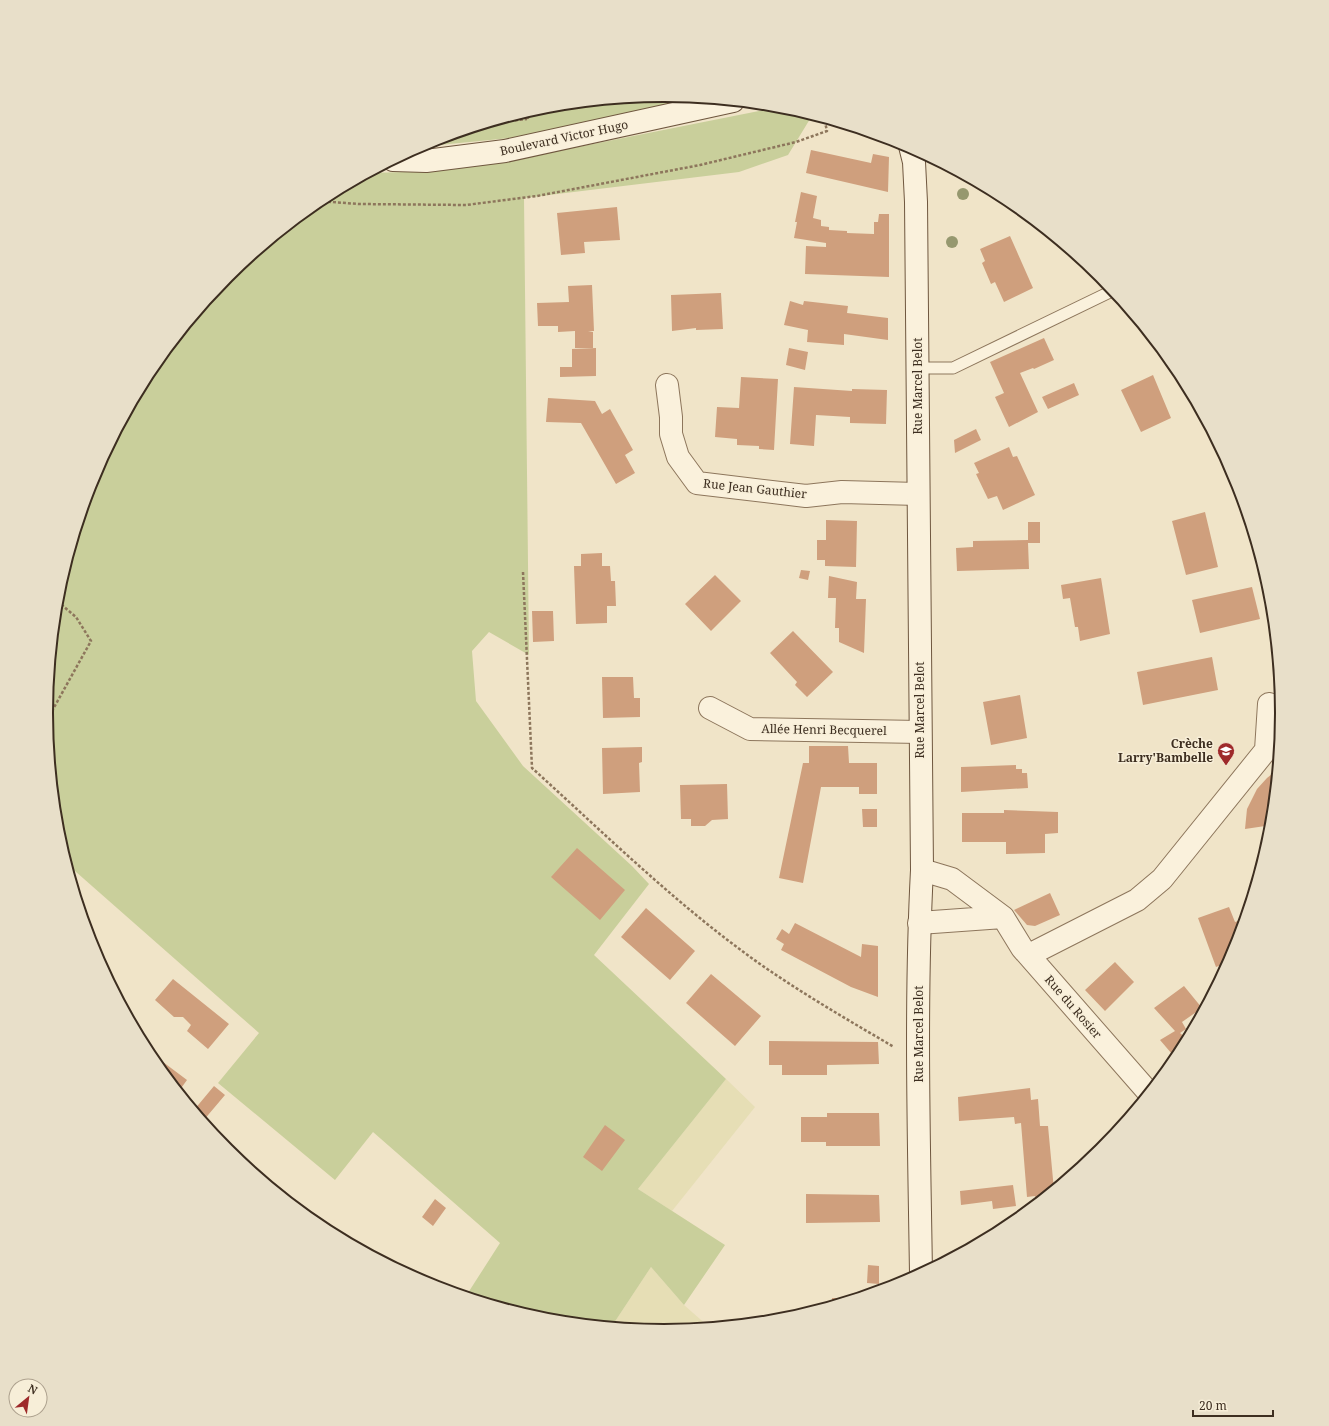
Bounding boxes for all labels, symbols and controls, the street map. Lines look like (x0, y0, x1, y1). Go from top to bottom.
street label: Boulevard Victor Hugo (498, 116, 630, 159)
street label: Rue Marcel Belot (909, 338, 926, 435)
street label: Rue Jean Gauthier (702, 475, 808, 502)
street label: Rue Marcel Belot (911, 662, 928, 759)
street label: Allée Henri Becquerel (761, 720, 887, 739)
place label: Crèche Larry'Bambelle (1118, 735, 1213, 766)
school or university icon: Crèche Larry'Bambelle (1216, 741, 1236, 766)
street label: Rue du Rosier (1041, 971, 1106, 1042)
street label: Rue Marcel Belot (910, 986, 927, 1083)
north arrow (8, 1378, 48, 1418)
text: N (26, 1380, 41, 1398)
scale bar (1193, 1392, 1273, 1418)
text: 20 m (1199, 1397, 1227, 1414)

